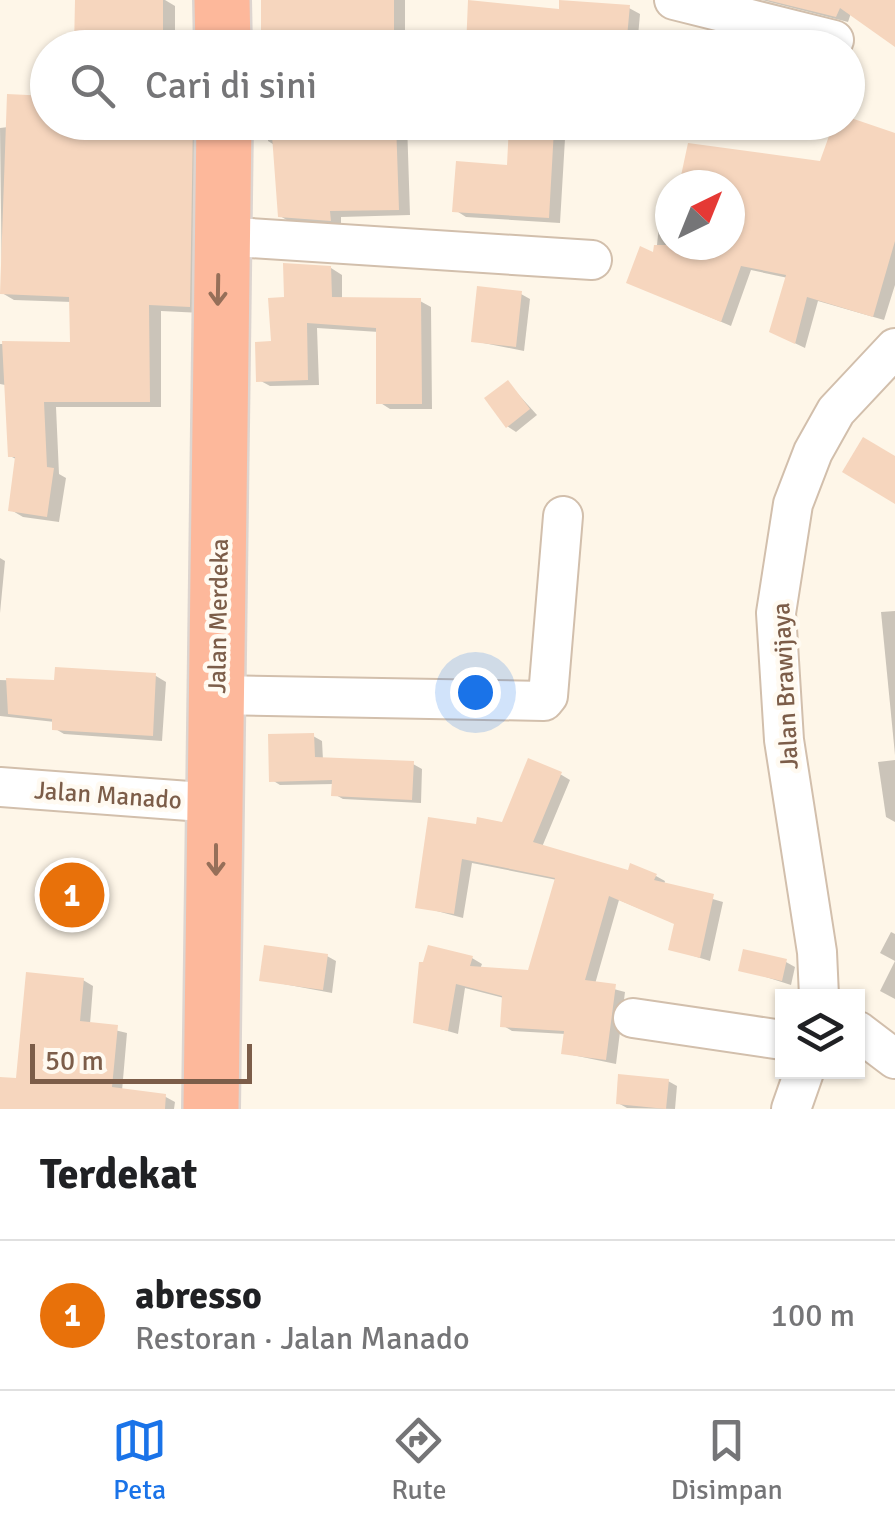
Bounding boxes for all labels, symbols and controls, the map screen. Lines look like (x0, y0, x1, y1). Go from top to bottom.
search box (30, 30, 865, 140)
icon: search (65, 58, 120, 113)
text: Cari di sini (145, 62, 317, 109)
north arrow (655, 170, 745, 260)
one-way arrow (209, 273, 228, 305)
street label: Jalan Merdeka (201, 538, 235, 694)
street label: Jalan Brawijaya (765, 602, 805, 770)
your location (450, 667, 501, 718)
street label: Jalan Manado (33, 774, 183, 816)
one-way arrow (206, 842, 226, 875)
pin: 1 (40, 858, 104, 932)
map controls (775, 989, 865, 1079)
button: layers (775, 989, 865, 1079)
scale bar (30, 1039, 252, 1084)
text: 50 m (45, 1044, 104, 1078)
text: Terdekat (40, 1149, 197, 1200)
text: abresso (135, 1272, 262, 1319)
text: 1 (64, 1296, 81, 1335)
text: 100 m (771, 1296, 855, 1335)
text: Restoran · Jalan Manado (135, 1319, 470, 1358)
tab: Peta (112, 1413, 167, 1507)
tab: Rute (391, 1413, 446, 1507)
tab: Disimpan (671, 1413, 783, 1507)

